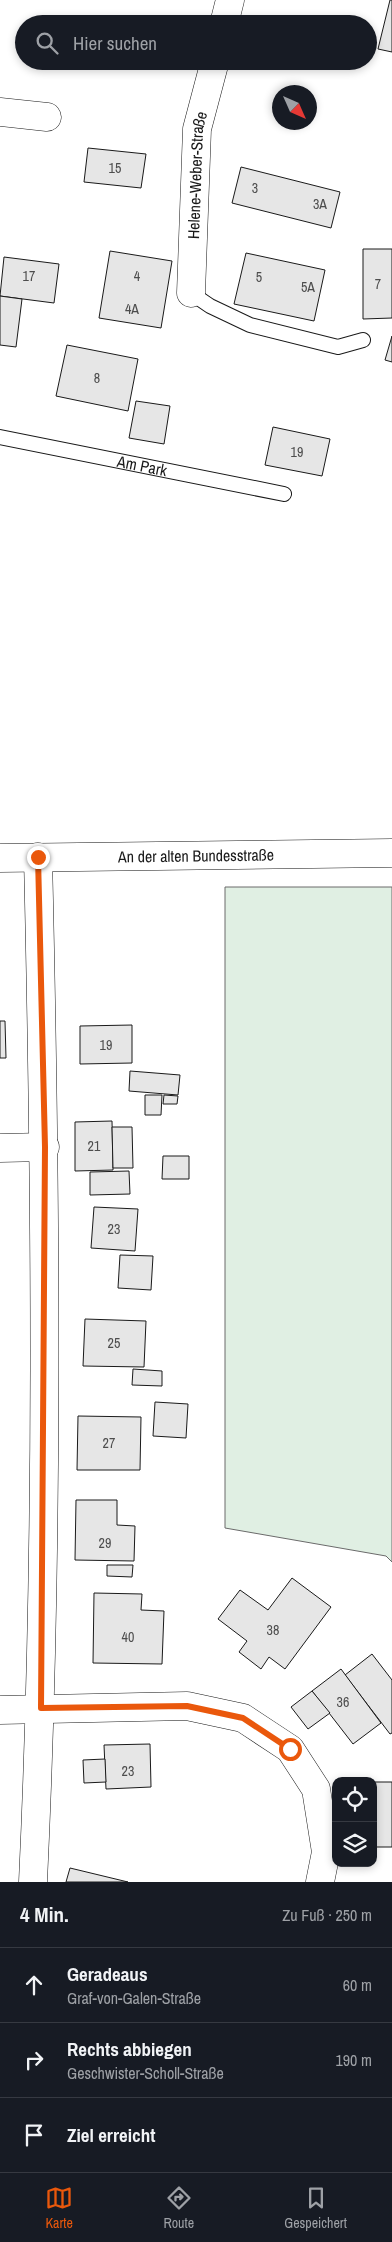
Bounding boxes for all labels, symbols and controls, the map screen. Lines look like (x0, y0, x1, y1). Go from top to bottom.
search box (15, 15, 377, 70)
icon: search (33, 29, 61, 57)
text: Hier suchen (73, 30, 157, 56)
north arrow (272, 85, 317, 130)
street label: Helene-Weber-Straße (182, 109, 212, 240)
house number: 15 (109, 159, 121, 177)
house number: 3 (252, 179, 258, 197)
house number: 3A (313, 195, 327, 213)
house number: 17 (23, 267, 35, 285)
house number: 4 (134, 267, 141, 285)
house number: 5 (256, 268, 262, 286)
house number: 7 (375, 275, 381, 293)
house number: 5A (301, 278, 315, 296)
house number: 4A (125, 300, 139, 318)
house number: 8 (94, 369, 100, 387)
house number: 19 (291, 443, 303, 461)
street label: Am Park (114, 450, 169, 481)
street label: An der alten Bundesstraße (117, 844, 274, 868)
route end (27, 846, 50, 869)
house number: 19 (100, 1036, 112, 1054)
house number: 21 (88, 1137, 101, 1155)
house number: 23 (108, 1220, 120, 1238)
house number: 25 (108, 1334, 120, 1352)
house number: 27 (103, 1434, 115, 1452)
house number: 29 (99, 1534, 111, 1552)
house number: 38 (267, 1621, 279, 1639)
house number: 40 (122, 1628, 134, 1646)
house number: 36 (337, 1693, 349, 1711)
route start (279, 1738, 302, 1761)
house number: 23 (122, 1762, 134, 1780)
map controls (332, 1777, 377, 1867)
button: locate (332, 1777, 377, 1822)
button: layers (332, 1822, 377, 1867)
text: 4 Min. (20, 1900, 69, 1929)
text: Zu Fuß · 250 m (282, 1904, 372, 1926)
text: Geradeaus (67, 1961, 148, 1987)
icon: ahead (20, 1971, 48, 1999)
text: 60 m (343, 1974, 372, 1996)
text: Graf-von-Galen-Straße (67, 1987, 201, 2009)
text: Rechts abbiegen (67, 2036, 192, 2062)
icon: right (20, 2046, 48, 2074)
text: 190 m (336, 2049, 372, 2071)
text: Geschwister-Scholl-Straße (67, 2062, 224, 2084)
icon: arrive (20, 2121, 48, 2149)
text: Ziel erreicht (67, 2122, 155, 2148)
tab: Karte (45, 2184, 73, 2232)
tab: Route (163, 2184, 194, 2232)
tab: Gespeichert (284, 2184, 347, 2232)

